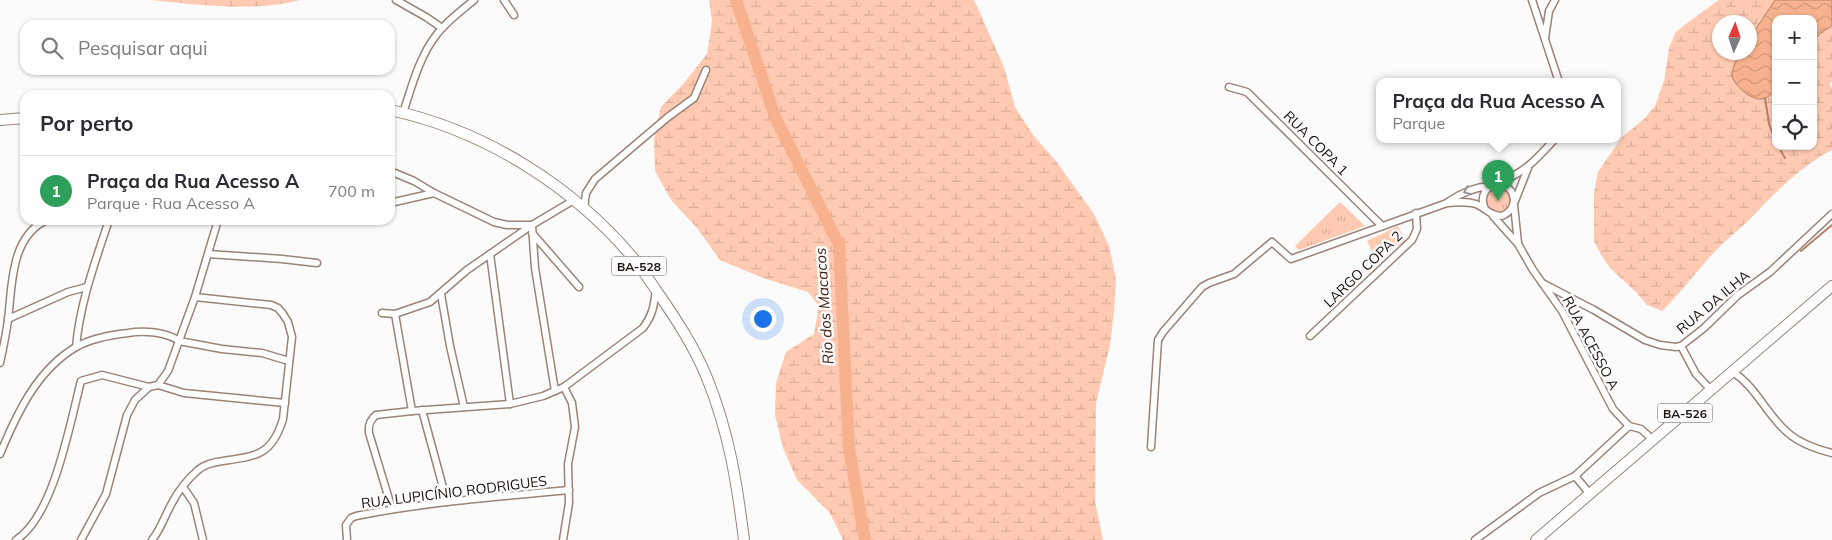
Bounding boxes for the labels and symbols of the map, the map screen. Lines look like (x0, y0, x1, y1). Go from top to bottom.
north arrow (1712, 15, 1757, 60)
street label: RUA COPA 1 (1280, 107, 1352, 179)
pin: 1 (1482, 160, 1514, 201)
one-way arrow (1463, 185, 1472, 195)
street label: LARGO COPA 2 (1320, 227, 1406, 311)
water label: Rio dos Macacos (810, 247, 838, 365)
road number: BA-528 (612, 256, 666, 276)
street label: RUA DA ILHA (1673, 266, 1754, 338)
street label: RUA ACESSO A (1559, 293, 1624, 394)
your location (750, 306, 776, 332)
road number: BA-526 (1658, 403, 1712, 422)
street label: RUA LUPICÍNIO RODRIGUES (360, 472, 548, 512)

